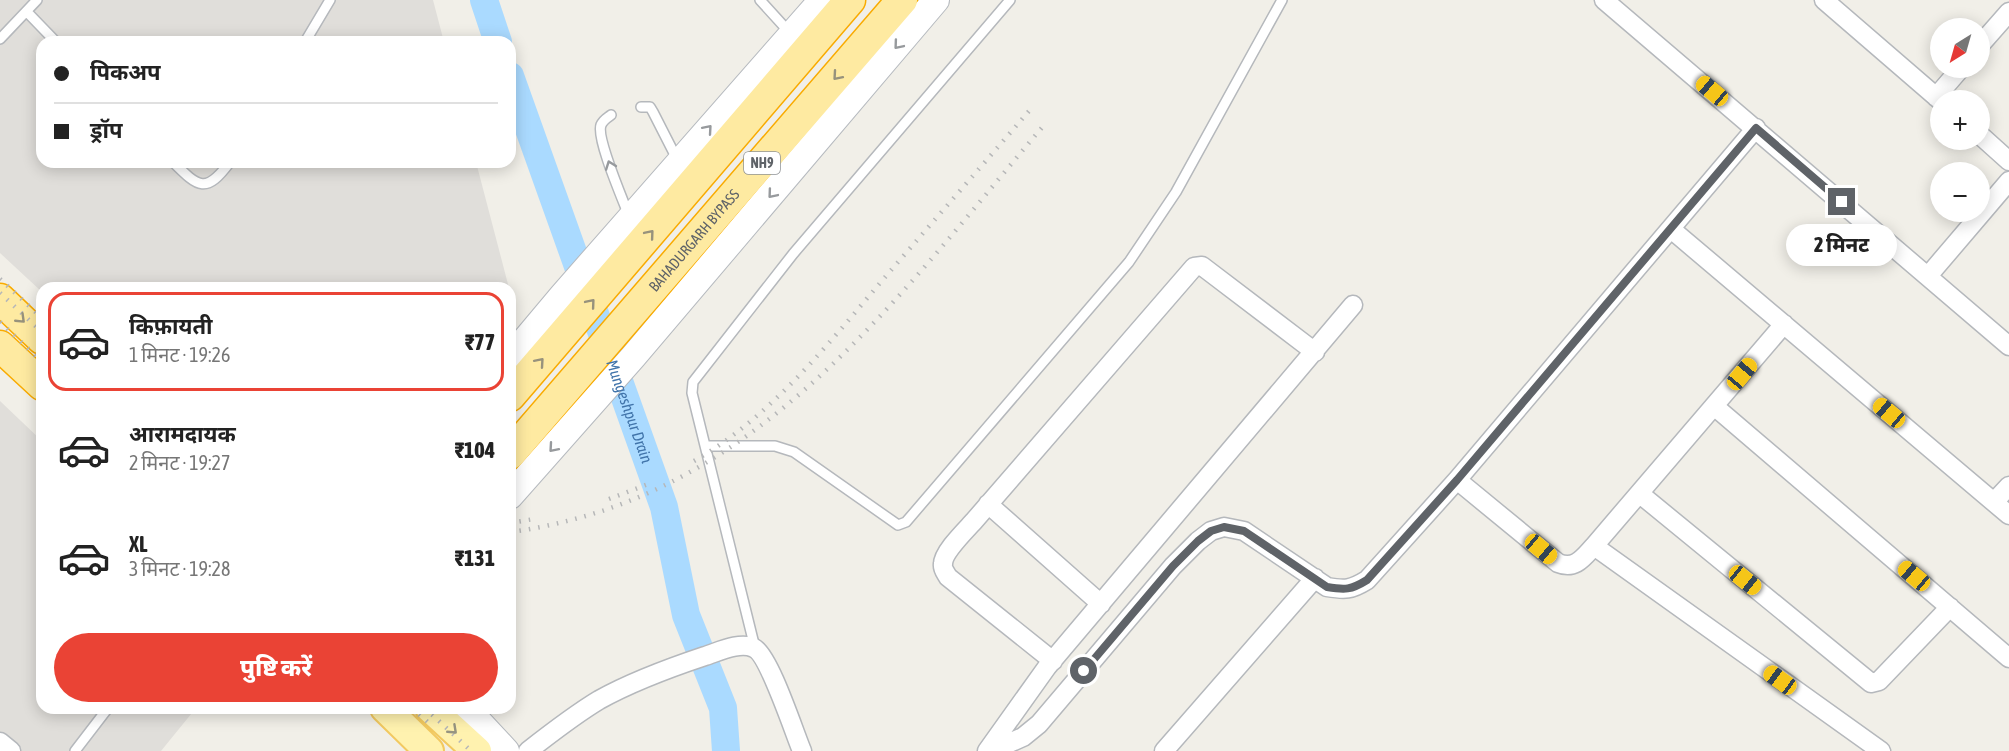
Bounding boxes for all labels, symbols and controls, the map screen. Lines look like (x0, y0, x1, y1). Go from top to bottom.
north arrow (1930, 18, 1990, 78)
map controls (1930, 18, 1990, 222)
one-way arrow (894, 38, 905, 49)
text: पिकअप (90, 59, 161, 85)
one-way arrow (833, 69, 844, 80)
car (1692, 73, 1732, 109)
button: + (1930, 90, 1990, 150)
text: ड्रॉप (90, 117, 123, 143)
one-way arrow (701, 125, 712, 136)
road number: NH9 (744, 152, 780, 174)
one-way arrow (605, 160, 618, 171)
button: − (1930, 162, 1990, 222)
street label: BAHADURGARH BYPASS (645, 186, 743, 295)
one-way arrow (768, 187, 779, 198)
route end (1828, 188, 1855, 215)
callout: 2 मिनट (1786, 223, 1898, 265)
one-way arrow (643, 230, 654, 241)
text: 2 मिनट (1814, 233, 1869, 256)
one-way arrow (584, 299, 595, 310)
one-way arrow (14, 311, 25, 322)
text: किफ़ायती (129, 313, 213, 339)
icon: car (57, 315, 111, 369)
text: ₹77 (465, 329, 495, 355)
text: 1 मिनट · 19:26 (129, 343, 230, 366)
car (1724, 354, 1760, 394)
water label: Mungeshpur Drain (603, 357, 657, 466)
one-way arrow (533, 358, 544, 369)
car (1869, 395, 1909, 431)
text: आरामदायक (129, 421, 236, 447)
icon: car (57, 423, 111, 477)
text: ₹104 (455, 437, 495, 463)
one-way arrow (549, 441, 560, 452)
text: 2 मिनट · 19:27 (129, 451, 230, 474)
icon: car (57, 531, 111, 585)
text: XL (129, 531, 147, 557)
car (1521, 531, 1561, 567)
text: ₹131 (455, 545, 495, 571)
text: 3 मिनट · 19:28 (129, 557, 230, 580)
car (1894, 558, 1934, 594)
car (1725, 562, 1765, 598)
button: पुष्टि करें (54, 633, 498, 702)
route start (1070, 657, 1097, 684)
car (1760, 662, 1800, 698)
one-way arrow (446, 722, 457, 733)

